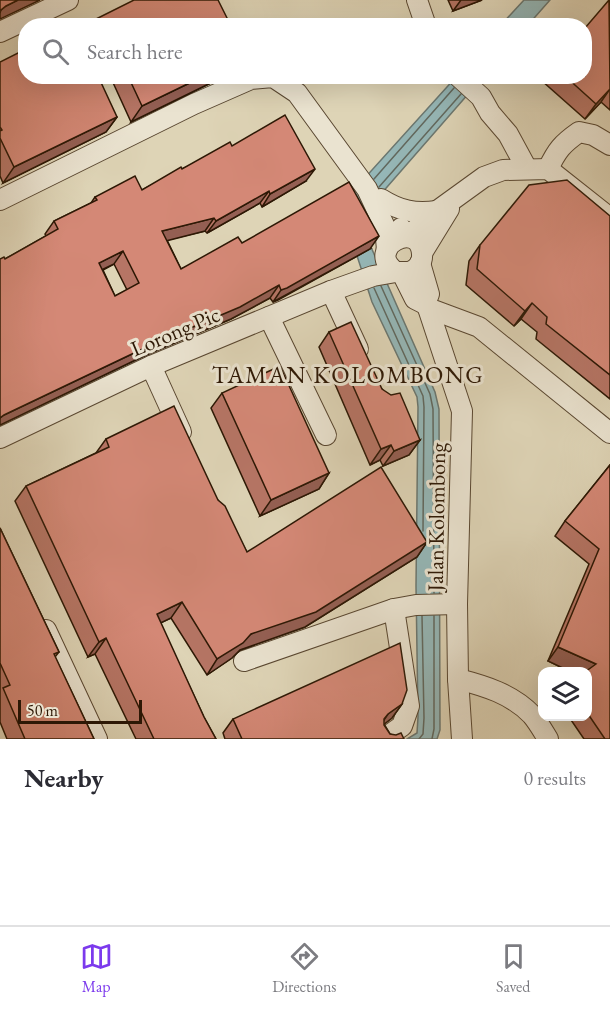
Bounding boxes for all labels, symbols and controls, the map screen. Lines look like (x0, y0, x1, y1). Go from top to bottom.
search box (18, 18, 592, 84)
icon: search (39, 35, 72, 68)
text: Search here (87, 37, 182, 66)
street label: Lorong Pic (126, 300, 224, 363)
district label: TAMAN KOLOMBONG (212, 359, 484, 390)
street label: Jalan Kolombong (421, 442, 452, 594)
map controls (538, 667, 592, 721)
button: layers (538, 667, 592, 721)
scale bar (18, 697, 142, 724)
text: 50 m (27, 700, 58, 721)
text: Nearby (24, 761, 104, 795)
text: 0 results (523, 765, 586, 791)
tab: Map (80, 940, 113, 997)
tab: Directions (272, 940, 337, 997)
tab: Saved (496, 940, 530, 997)

